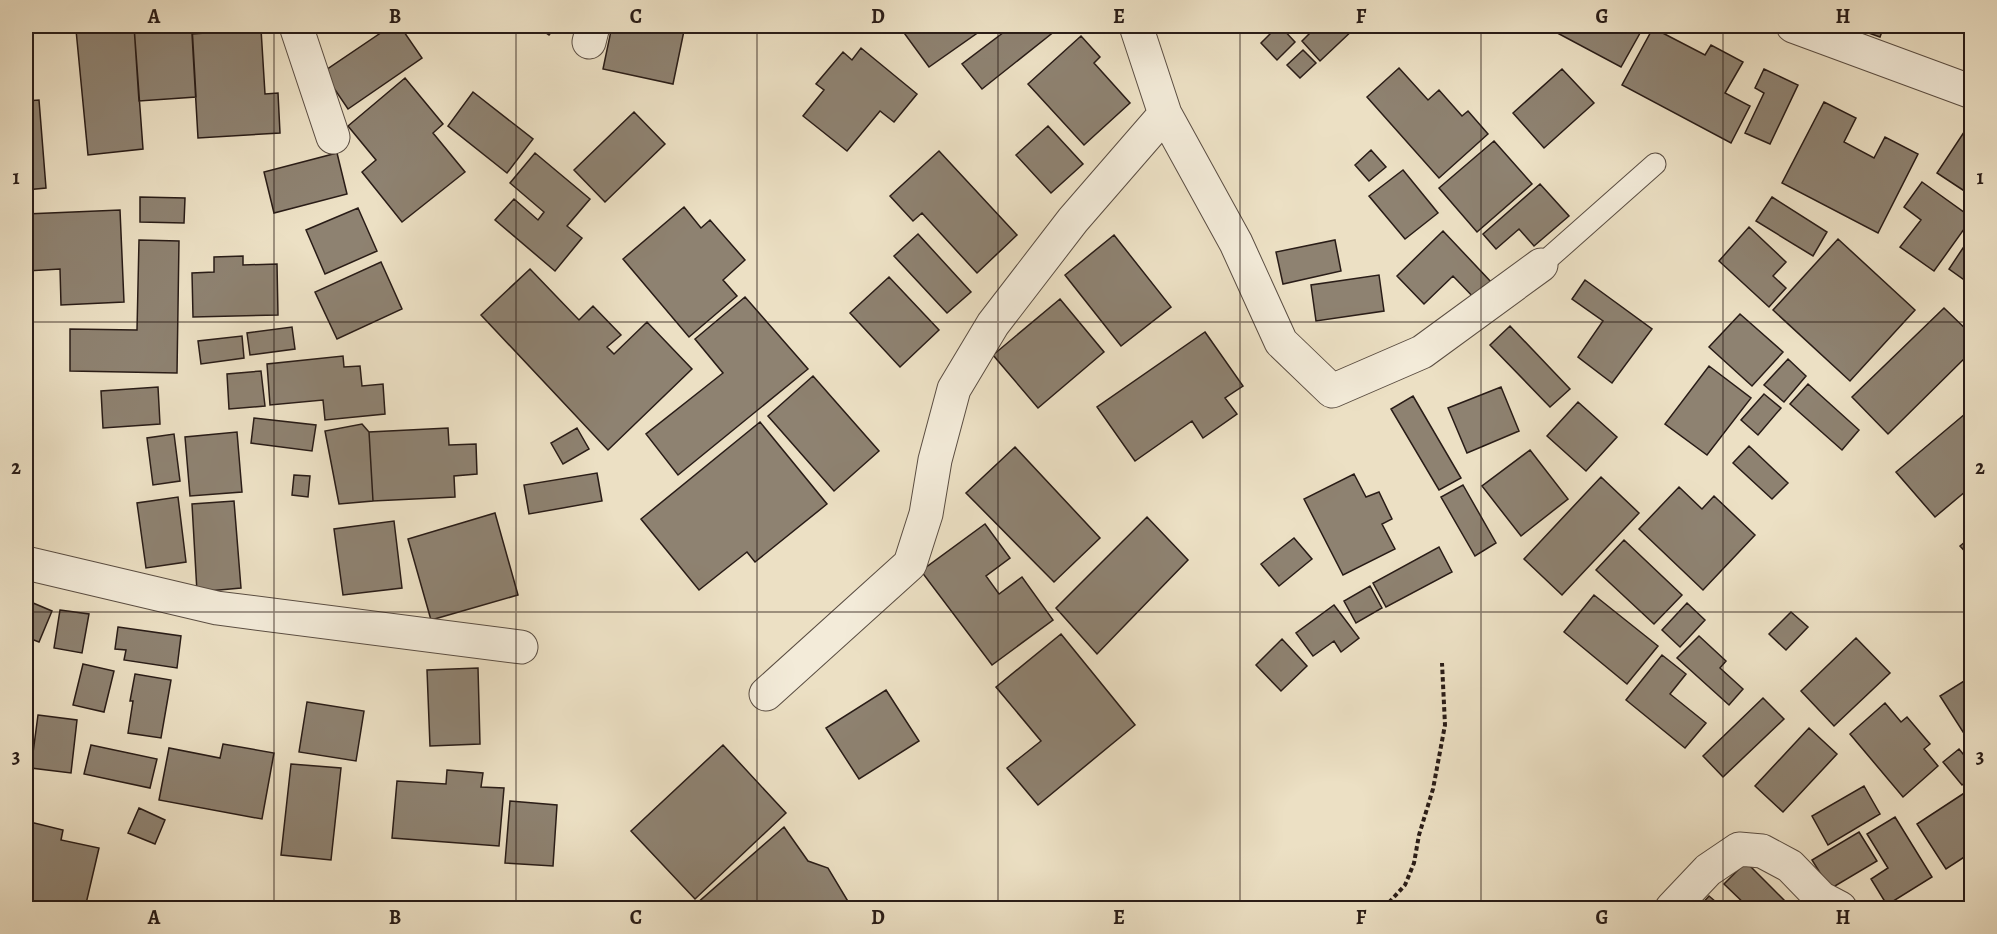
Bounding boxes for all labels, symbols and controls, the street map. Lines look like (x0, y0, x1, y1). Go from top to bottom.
text: A (147, 3, 161, 30)
text: B (389, 3, 401, 30)
text: C (630, 3, 642, 30)
text: D (871, 3, 885, 30)
text: E (1113, 3, 1125, 30)
text: F (1356, 3, 1367, 30)
text: G (1595, 3, 1609, 30)
text: H (1836, 3, 1851, 30)
text: 1 (12, 164, 20, 191)
text: 1 (1976, 164, 1984, 191)
text: 2 (11, 454, 21, 481)
text: 2 (1975, 454, 1985, 481)
text: 3 (12, 743, 20, 770)
text: 3 (1976, 743, 1984, 770)
text: A (147, 904, 161, 931)
text: B (389, 904, 401, 931)
text: C (630, 904, 642, 931)
text: D (871, 904, 885, 931)
text: E (1113, 904, 1125, 931)
text: F (1356, 904, 1367, 931)
text: G (1595, 904, 1609, 931)
text: H (1836, 904, 1851, 931)

